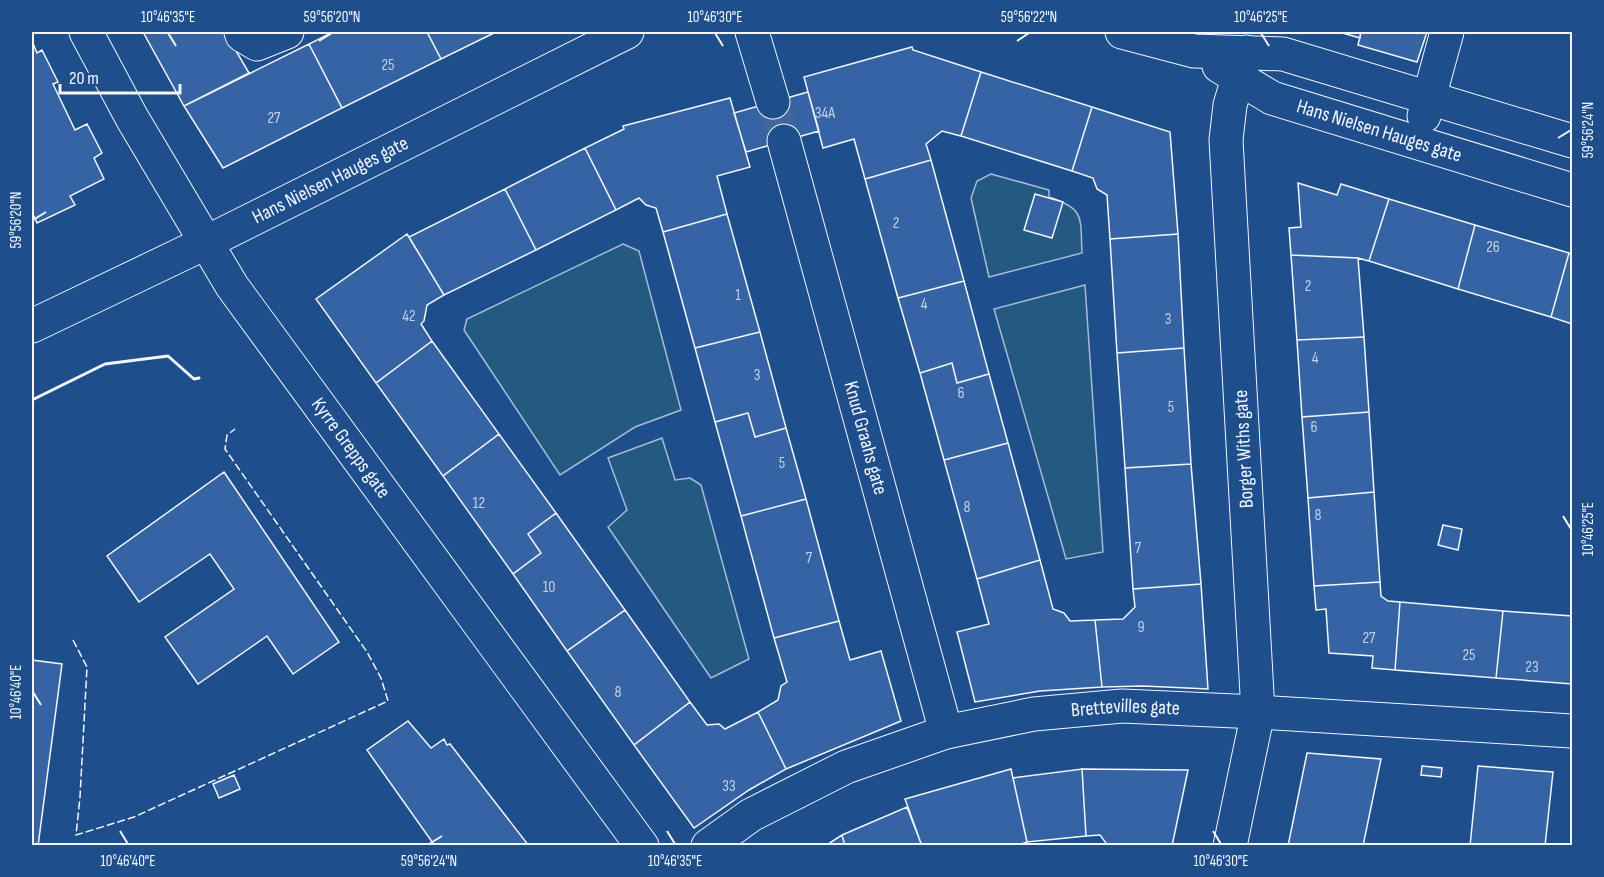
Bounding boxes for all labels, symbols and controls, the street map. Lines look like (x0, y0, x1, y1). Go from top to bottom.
text: 10°46'35"E (141, 8, 195, 27)
text: 59°56'20"N (304, 8, 360, 27)
text: 10°46'30"E (688, 8, 742, 27)
text: 59°56'22"N (1001, 8, 1057, 27)
text: 10°46'25"E (1234, 8, 1288, 27)
house number: 25 (381, 56, 395, 75)
scale bar (60, 57, 180, 95)
text: 20 m (69, 68, 99, 89)
street label: Hans Nielsen Hauges gate (1294, 94, 1465, 167)
text: 59°56'24"N (1579, 102, 1598, 158)
house number: 34A (815, 104, 835, 123)
house number: 27 (267, 109, 281, 128)
street label: Hans Nielsen Hauges gate (248, 131, 412, 229)
text: 59°56'20"N (7, 192, 26, 248)
house number: 2 (893, 214, 899, 233)
house number: 26 (1486, 238, 1500, 257)
house number: 2 (1305, 277, 1311, 296)
house number: 1 (735, 286, 741, 305)
house number: 4 (921, 295, 928, 314)
house number: 42 (402, 307, 416, 326)
house number: 3 (1165, 310, 1171, 329)
house number: 4 (1312, 349, 1319, 368)
house number: 3 (754, 366, 760, 385)
street label: Knud Graahs gate (838, 379, 892, 497)
house number: 6 (957, 384, 965, 403)
street label: Borger Withs gate (1229, 389, 1259, 509)
street label: Kyrre Grepps gate (306, 393, 395, 503)
house number: 5 (1168, 398, 1174, 417)
house number: 6 (1310, 418, 1318, 437)
house number: 5 (779, 454, 785, 473)
house number: 12 (473, 494, 485, 513)
house number: 8 (963, 498, 971, 517)
text: 10°46'25"E (1579, 502, 1598, 556)
house number: 8 (1314, 506, 1322, 525)
house number: 7 (1135, 539, 1142, 558)
house number: 7 (806, 549, 813, 568)
house number: 10 (543, 578, 555, 597)
house number: 9 (1137, 618, 1145, 637)
house number: 27 (1362, 629, 1376, 648)
house number: 25 (1462, 646, 1476, 665)
house number: 23 (1525, 658, 1539, 677)
text: 10°46'40"E (7, 665, 26, 719)
house number: 8 (614, 683, 622, 702)
street label: Brettevilles gate (1070, 694, 1180, 723)
house number: 33 (722, 777, 736, 796)
text: 10°46'40"E (101, 852, 155, 871)
text: 59°56'24"N (401, 852, 457, 871)
text: 10°46'35"E (648, 852, 702, 871)
text: 10°46'30"E (1194, 852, 1248, 871)

